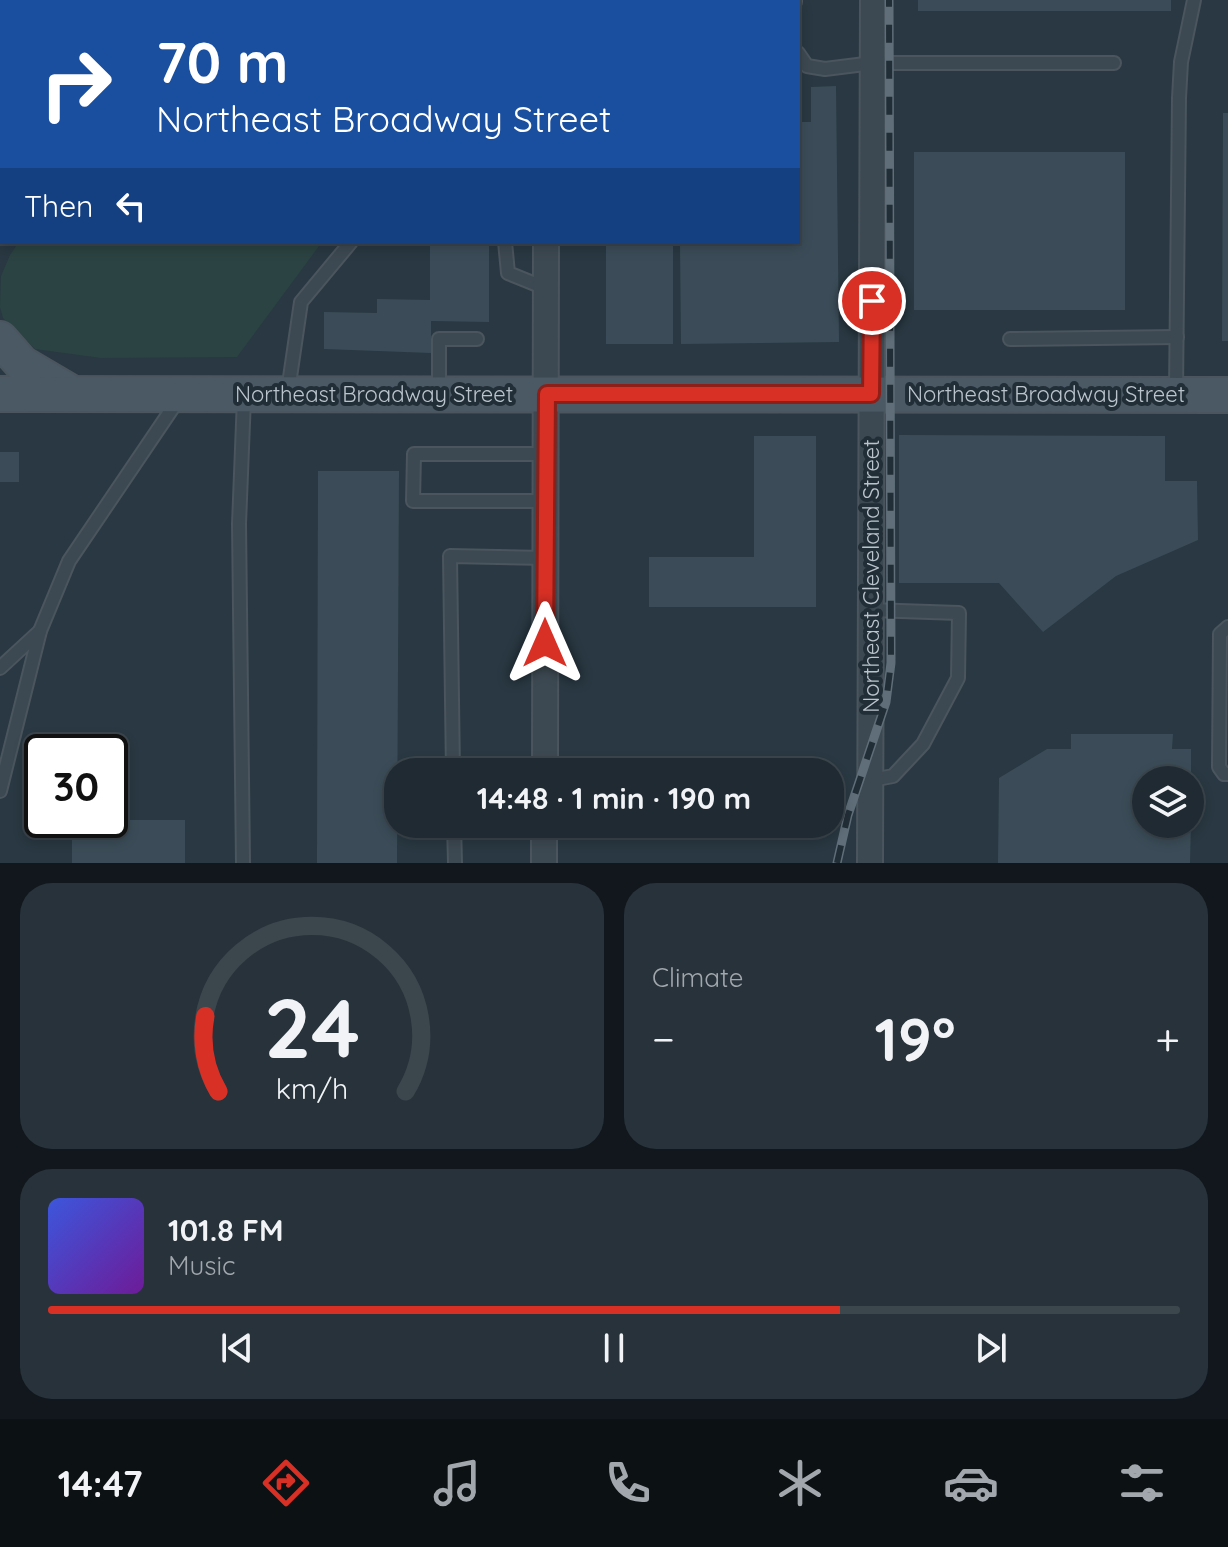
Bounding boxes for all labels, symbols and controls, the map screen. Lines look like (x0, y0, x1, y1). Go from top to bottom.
text: 70 m (156, 27, 288, 97)
icon: right (24, 32, 128, 136)
text: Northeast Broadway Street (156, 96, 611, 141)
icon: left (109, 184, 153, 228)
text: Then (24, 187, 93, 225)
pin (838, 267, 906, 335)
icon: arrive (850, 279, 894, 323)
street label: Northeast Broadway Street (235, 380, 513, 408)
street label: Northeast Broadway Street (907, 380, 1185, 408)
street label: Northeast Cleveland Street (857, 439, 885, 713)
position arrow (503, 601, 587, 685)
speed limit sign: 30 (24, 734, 128, 838)
map controls (1132, 766, 1204, 838)
button: layers (1132, 766, 1204, 838)
text: 14:48 · 1 min · 190 m (477, 779, 751, 817)
text: Climate (652, 961, 743, 994)
text: 24 (264, 975, 360, 1079)
text: 19° (875, 1001, 956, 1076)
text: − (652, 1011, 675, 1066)
text: + (1155, 1011, 1180, 1066)
text: km/h (276, 1070, 348, 1106)
text: 101.8 FM (168, 1211, 284, 1249)
text: Music (168, 1249, 236, 1282)
icon: previous (215, 1326, 259, 1370)
icon: pause (592, 1326, 636, 1370)
icon: next (969, 1326, 1013, 1370)
icon: directions (258, 1455, 314, 1511)
icon: music (429, 1455, 485, 1511)
icon: phone (600, 1455, 656, 1511)
icon: climate (772, 1455, 828, 1511)
icon: car (943, 1455, 999, 1511)
icon: filters (1114, 1455, 1170, 1511)
text: 14:47 (58, 1461, 143, 1506)

